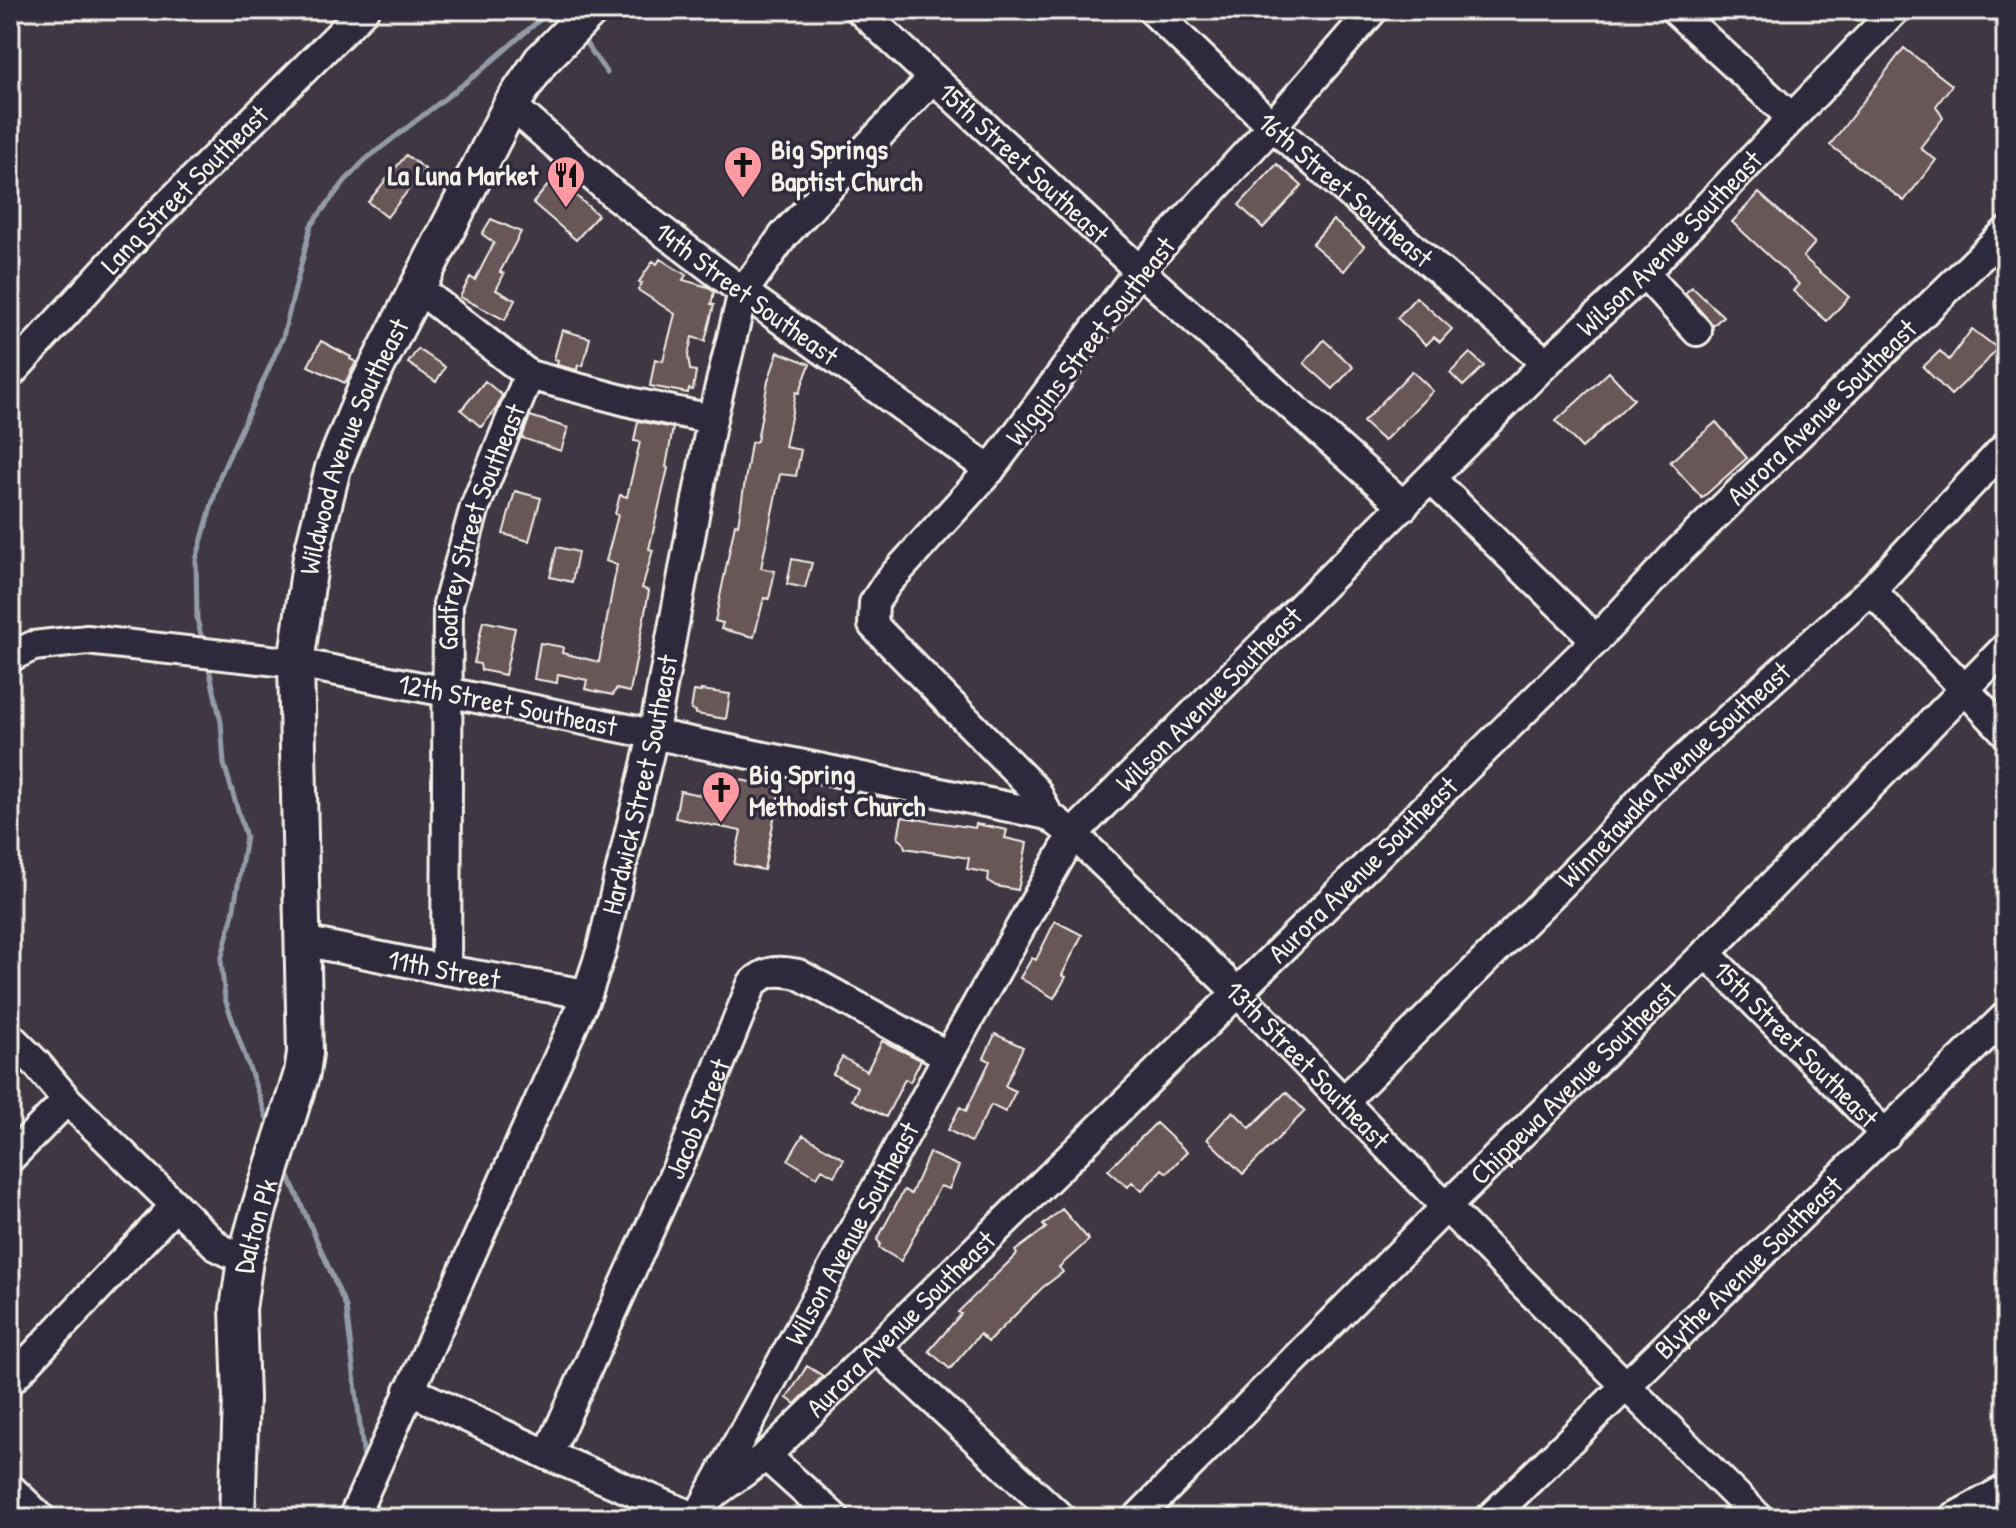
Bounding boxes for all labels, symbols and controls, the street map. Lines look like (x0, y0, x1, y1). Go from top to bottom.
street label: 15th Street Southeast (930, 74, 1118, 252)
street label: Lang Street Southeast (92, 96, 277, 282)
street label: 16th Street Southeast (1249, 103, 1441, 276)
place label: Big Springs Baptist Church (771, 130, 923, 201)
street label: Wilson Avenue Southeast (1568, 141, 1771, 345)
church icon: Big Springs Baptist Church (722, 144, 764, 199)
restaurant icon: La Luna Market (545, 154, 587, 209)
place label: La Luna Market (388, 156, 539, 194)
street label: 14th Street Southeast (647, 213, 847, 374)
street label: Wiggins Street Southeast (996, 228, 1184, 453)
street label: Aurora Avenue Southeast (1718, 310, 1925, 514)
street label: Wildwood Avenue Southeast (290, 311, 418, 577)
street label: Godfrey Street Southeast (429, 398, 534, 651)
street label: Wilson Avenue Southeast (1107, 597, 1311, 800)
street label: Hardwick Street Southeast (592, 651, 687, 918)
street label: Winnetawaka Avenue Southeast (1550, 653, 1799, 896)
street label: 12th Street Southeast (395, 664, 621, 745)
place label: Big Spring Methodist Church (749, 755, 925, 825)
street label: Aurora Avenue Southeast (1260, 767, 1466, 971)
church icon: Big Spring Methodist Church (700, 769, 742, 824)
street label: 11th Street (385, 940, 504, 998)
street label: 15th Street Southeast (1705, 952, 1887, 1136)
street label: 13th Street Southeast (1217, 972, 1399, 1158)
street label: Chippewa Avenue Southeast (1461, 973, 1685, 1193)
street label: Jacob Street (656, 1053, 739, 1185)
street label: Wilson Avenue Southeast (776, 1115, 928, 1352)
street label: Blythe Avenue Southeast (1645, 1166, 1851, 1368)
street label: Dalton Pk (224, 1173, 287, 1276)
street label: Aurora Avenue Southeast (797, 1222, 1004, 1426)

